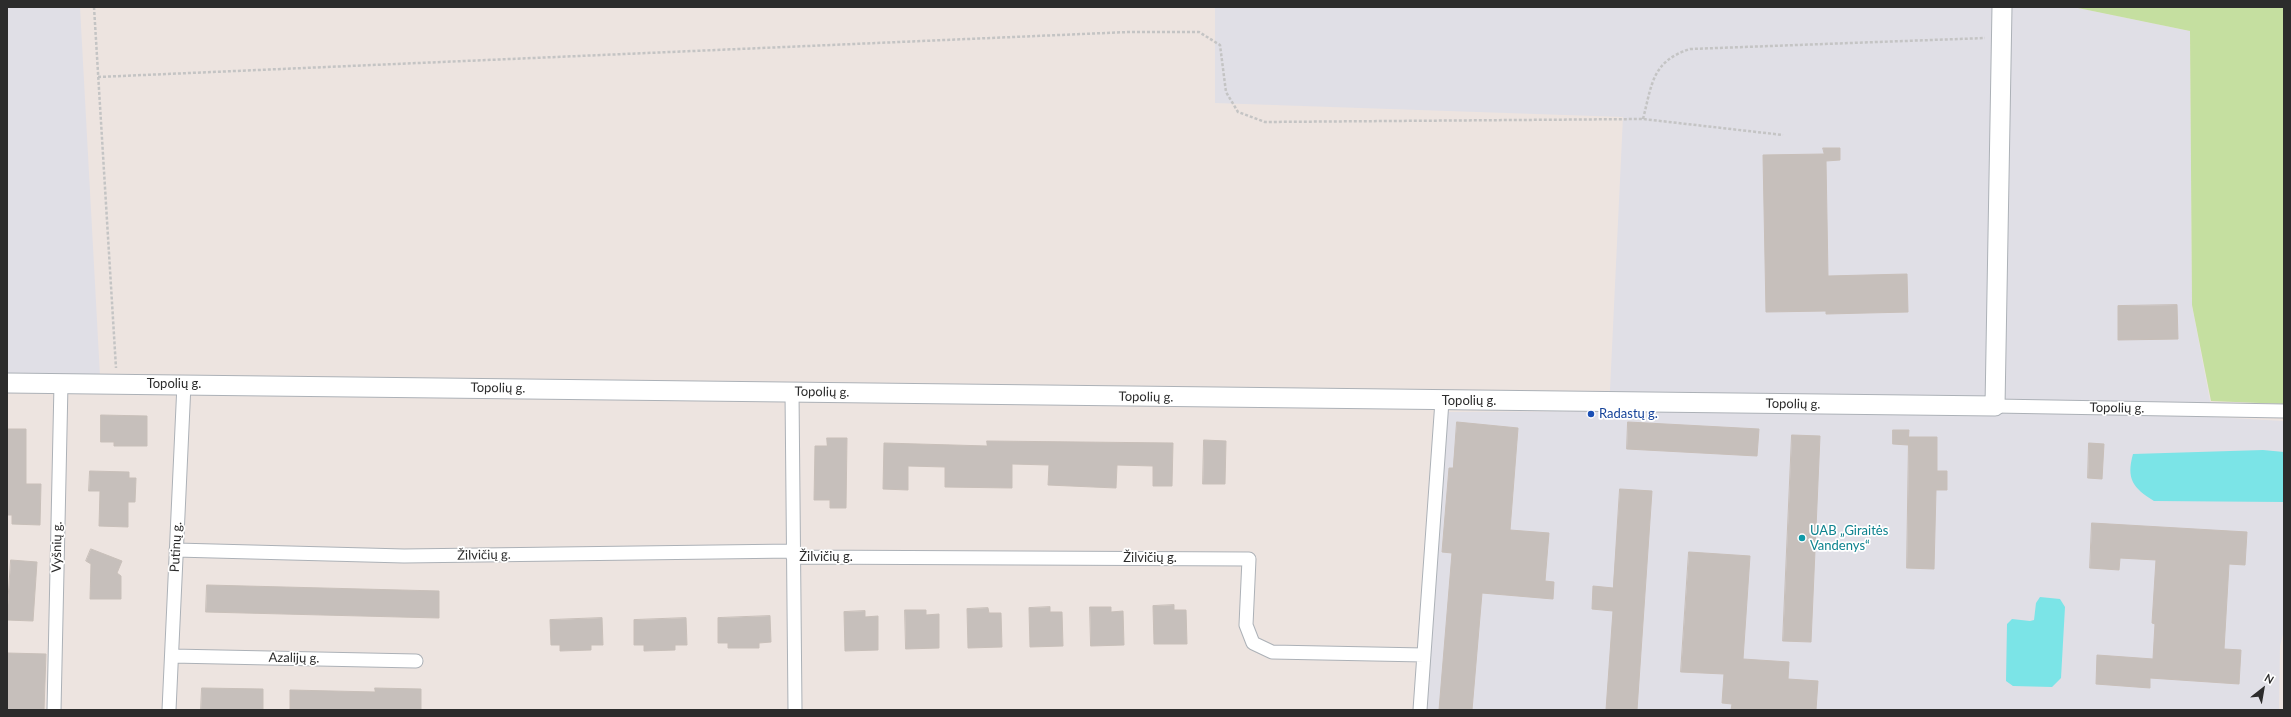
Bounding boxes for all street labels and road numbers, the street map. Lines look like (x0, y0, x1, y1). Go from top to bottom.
street label: Topolių g. (147, 376, 201, 392)
street label: Topolių g. (471, 380, 525, 396)
street label: Topolių g. (795, 384, 849, 400)
street label: Topolių g. (1119, 389, 1173, 405)
street label: Topolių g. (1442, 393, 1496, 409)
street label: Topolių g. (1766, 396, 1820, 412)
street label: Topolių g. (2090, 400, 2144, 416)
street label: Vyšnių g. (49, 521, 65, 573)
street label: Putinų g. (167, 521, 185, 573)
street label: Žilvičių g. (457, 547, 511, 563)
street label: Žilvičių g. (799, 549, 853, 565)
street label: Žilvičių g. (1123, 550, 1177, 566)
street label: Azalijų g. (268, 650, 320, 666)

